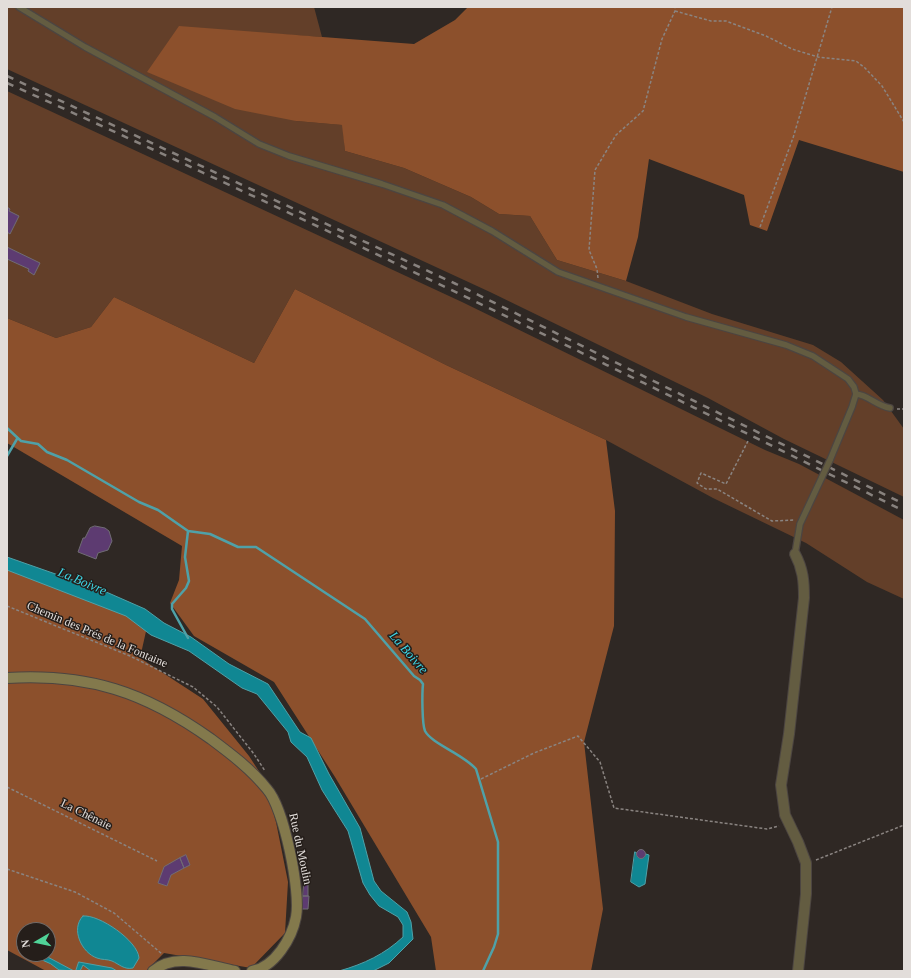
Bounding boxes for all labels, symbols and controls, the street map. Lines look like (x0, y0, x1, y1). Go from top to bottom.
water label: La Boivre (55, 565, 109, 599)
street label: Chemin des Prés de la Fontaine (24, 599, 170, 671)
water label: La Boivre (385, 629, 431, 677)
street label: La Chênaie (58, 796, 114, 834)
street label: Rue du Moulin (285, 812, 315, 886)
north arrow (16, 922, 56, 962)
text: N (19, 939, 32, 949)

